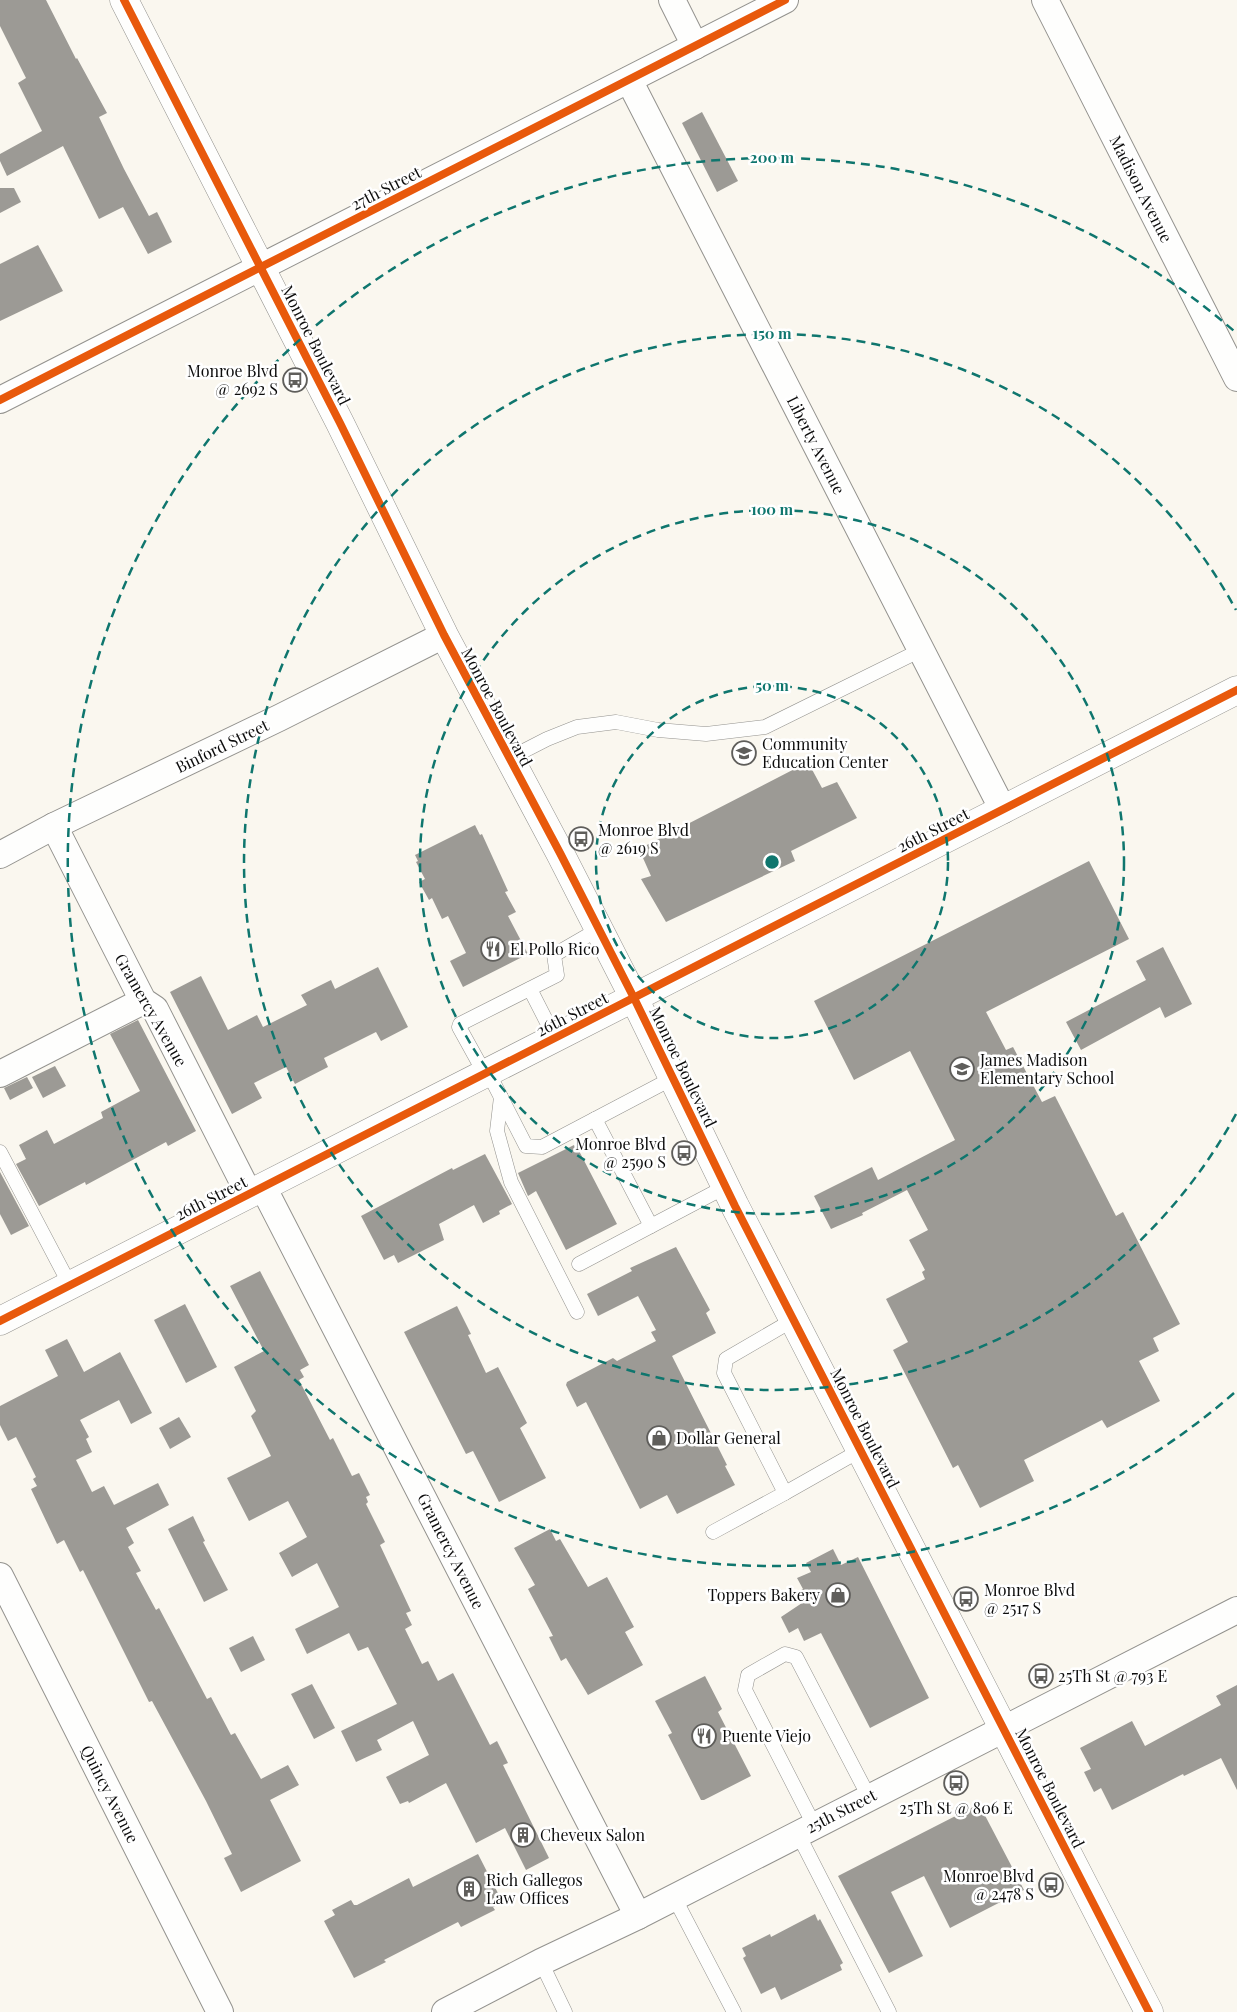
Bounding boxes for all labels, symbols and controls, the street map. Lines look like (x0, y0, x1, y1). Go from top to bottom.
street label: Madison Avenue (1105, 132, 1177, 246)
text: 200 m (750, 147, 795, 167)
street label: 27th Street (347, 161, 425, 214)
street label: Monroe Boulevard (277, 281, 356, 408)
text: 150 m (752, 323, 792, 343)
place label: Monroe Blvd @ 2692 S (187, 360, 278, 399)
bus stop icon: Monroe Blvd @ 2692 S (282, 367, 308, 393)
street label: Liberty Avenue (783, 392, 850, 498)
text: 100 m (751, 499, 794, 519)
street label: Monroe Boulevard (457, 644, 538, 770)
text: 50 m (755, 675, 789, 695)
street label: Binford Street (172, 714, 272, 777)
place label: Community Education Center (762, 733, 888, 772)
school or university icon: Community Education Center (731, 740, 757, 766)
street label: 26th Street (893, 802, 973, 857)
place label: Monroe Blvd @ 2619 S (598, 819, 689, 858)
bus stop icon: Monroe Blvd @ 2619 S (568, 826, 594, 852)
centre of rings (763, 853, 781, 871)
restaurant icon: El Pollo Rico (480, 936, 506, 962)
place label: El Pollo Rico (510, 938, 600, 959)
street label: Gramercy Avenue (111, 949, 192, 1070)
street label: 26th Street (532, 986, 612, 1041)
street label: Monroe Boulevard (645, 1003, 722, 1131)
place label: James Madison Elementary School (979, 1049, 1115, 1088)
school or university icon: James Madison Elementary School (949, 1056, 975, 1082)
place label: Monroe Blvd @ 2590 S (575, 1133, 666, 1172)
bus stop icon: Monroe Blvd @ 2590 S (671, 1140, 697, 1166)
street label: 26th Street (171, 1170, 251, 1225)
street label: Monroe Boulevard (826, 1364, 905, 1491)
shop icon: Dollar General (646, 1425, 672, 1451)
place label: Dollar General (676, 1427, 781, 1448)
street label: Gramercy Avenue (413, 1489, 490, 1612)
place label: Monroe Blvd @ 2517 S (984, 1579, 1075, 1618)
shop icon: Toppers Bakery (825, 1582, 851, 1608)
place label: Toppers Bakery (707, 1584, 820, 1605)
bus stop icon: Monroe Blvd @ 2517 S (953, 1586, 979, 1612)
bus stop icon: 25Th St @ 793 E (1028, 1663, 1054, 1689)
place label: 25Th St @ 793 E (1058, 1665, 1167, 1686)
restaurant icon: Puente Viejo (691, 1723, 717, 1749)
street label: Monroe Boulevard (1011, 1724, 1090, 1851)
place label: Puente Viejo (722, 1725, 811, 1746)
street label: Quincy Avenue (77, 1741, 144, 1846)
bus stop icon: 25Th St @ 806 E (943, 1770, 969, 1796)
street label: 25th Street (802, 1784, 880, 1837)
place label: 25Th St @ 806 E (899, 1797, 1013, 1818)
building icon: Cheveux Salon (510, 1822, 536, 1848)
place label: Cheveux Salon (540, 1824, 645, 1845)
place label: Monroe Blvd @ 2478 S (943, 1865, 1034, 1904)
place label: Rich Gallegos Law Offices (486, 1869, 583, 1908)
bus stop icon: Monroe Blvd @ 2478 S (1038, 1872, 1064, 1898)
building icon: Rich Gallegos Law Offices (456, 1876, 482, 1902)

